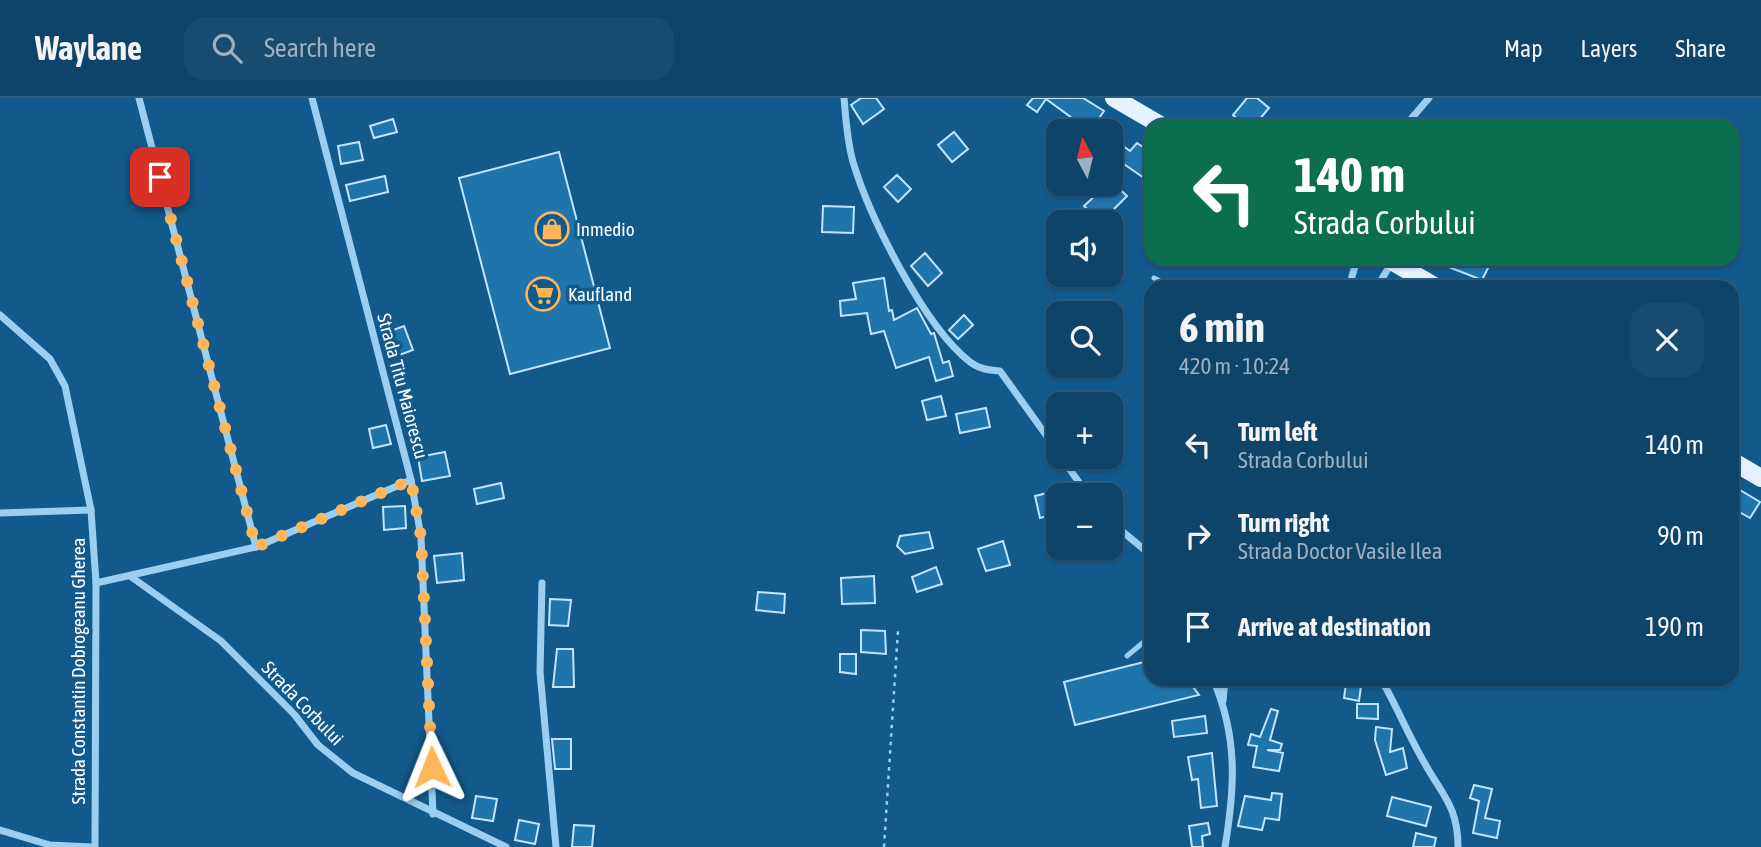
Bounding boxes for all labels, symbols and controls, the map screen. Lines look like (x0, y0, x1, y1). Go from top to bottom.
search box (184, 17, 674, 80)
text: Waylane (35, 29, 142, 67)
icon: search (208, 29, 246, 67)
text: Search here (264, 33, 376, 63)
text: Map (1504, 35, 1543, 62)
text: Layers (1581, 35, 1637, 62)
text: Share (1675, 35, 1726, 62)
north arrow (1046, 119, 1124, 196)
map controls (1046, 119, 1123, 560)
text: 140 m (1294, 146, 1405, 202)
pin (130, 147, 190, 207)
icon: left (1179, 147, 1270, 238)
icon: arrive (141, 158, 179, 196)
text: Strada Corbului (1294, 204, 1476, 241)
shop icon: Inmedio (533, 210, 571, 248)
button: sound (1046, 210, 1123, 287)
place label: Inmedio (576, 218, 635, 240)
supermarket icon: Kaufland (524, 275, 562, 313)
place label: Kaufland (568, 283, 632, 305)
button: search (1046, 301, 1123, 378)
text: 6 min (1179, 303, 1265, 351)
button: close (1630, 303, 1704, 377)
street label: Strada Titu Maiorescu (373, 311, 433, 461)
text: 420 m · 10:24 (1179, 353, 1290, 379)
button: + (1046, 392, 1123, 469)
text: Turn left (1238, 417, 1318, 447)
icon: left (1179, 426, 1217, 464)
text: 140 m (1645, 430, 1704, 460)
text: Strada Corbului (1238, 447, 1369, 473)
button: − (1046, 483, 1123, 560)
text: Turn right (1238, 508, 1329, 538)
icon: right (1179, 517, 1217, 555)
text: 90 m (1657, 521, 1704, 551)
street label: Strada Constantin Dobrogeanu Gherea (67, 538, 89, 804)
text: Strada Doctor Vasile Ilea (1238, 538, 1442, 564)
icon: arrive (1179, 608, 1217, 646)
text: Arrive at destination (1238, 612, 1431, 642)
text: 190 m (1645, 612, 1704, 642)
street label: Strada Corbului (258, 657, 348, 749)
position arrow (395, 730, 469, 804)

